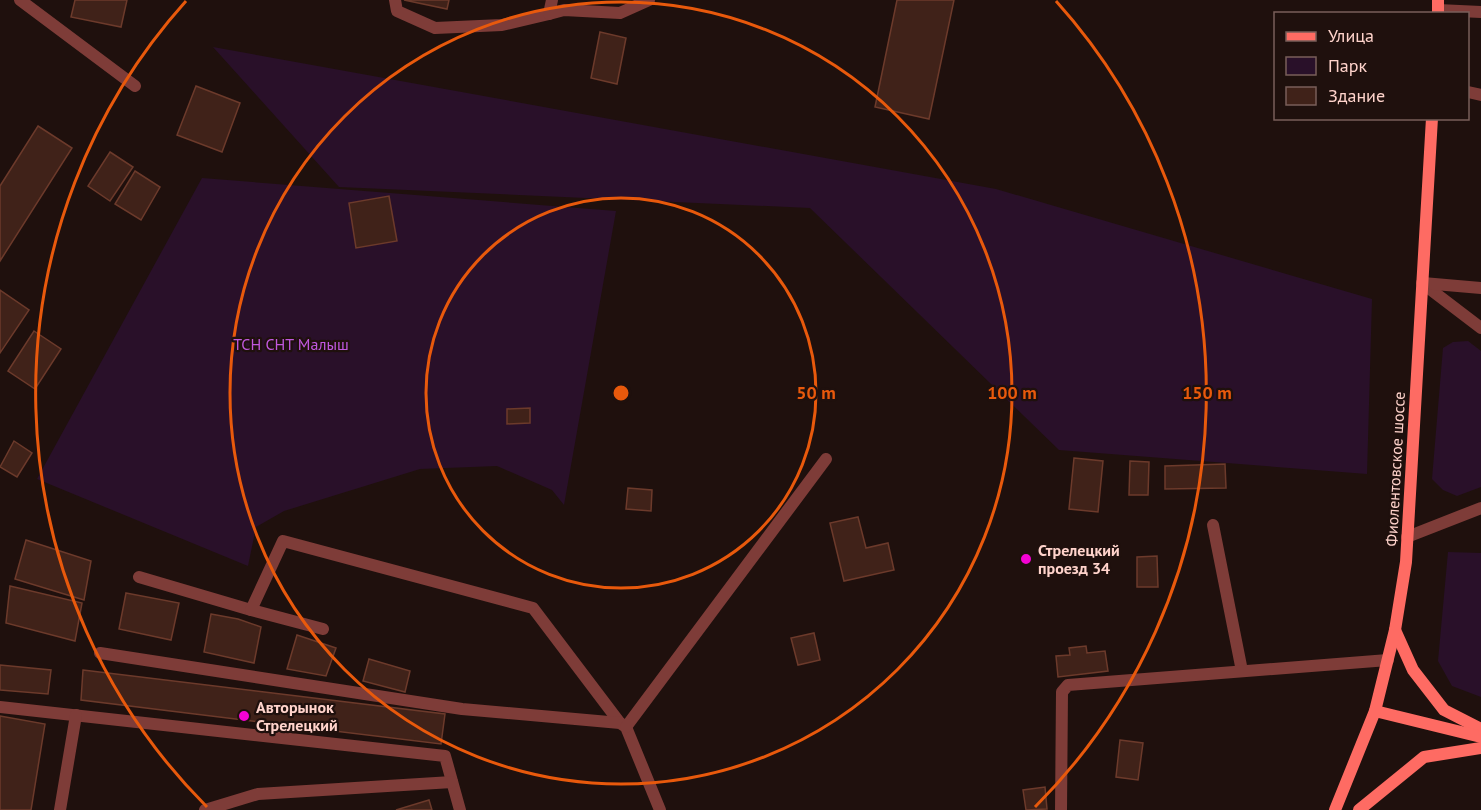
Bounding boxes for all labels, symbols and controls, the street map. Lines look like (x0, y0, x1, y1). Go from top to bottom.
legend (1274, 12, 1469, 120)
text: Улица (1328, 24, 1374, 47)
text: Парк (1328, 54, 1368, 77)
text: Здание (1328, 84, 1385, 107)
park label: ТСН СНТ Малыш (233, 334, 349, 354)
text: 50 m (796, 381, 836, 404)
text: 100 m (987, 381, 1037, 404)
text: 150 m (1182, 381, 1232, 404)
centre of rings (611, 383, 631, 403)
street label: Фиолентовское шоссе (1381, 391, 1409, 547)
place label: Стрелецкий проезд 34 (1038, 540, 1120, 578)
marker: Стрелецкий проезд 34 (1019, 552, 1033, 566)
place label: Авторынок Стрелецкий (256, 697, 338, 735)
marker: Авторынок Стрелецкий (237, 709, 251, 723)

